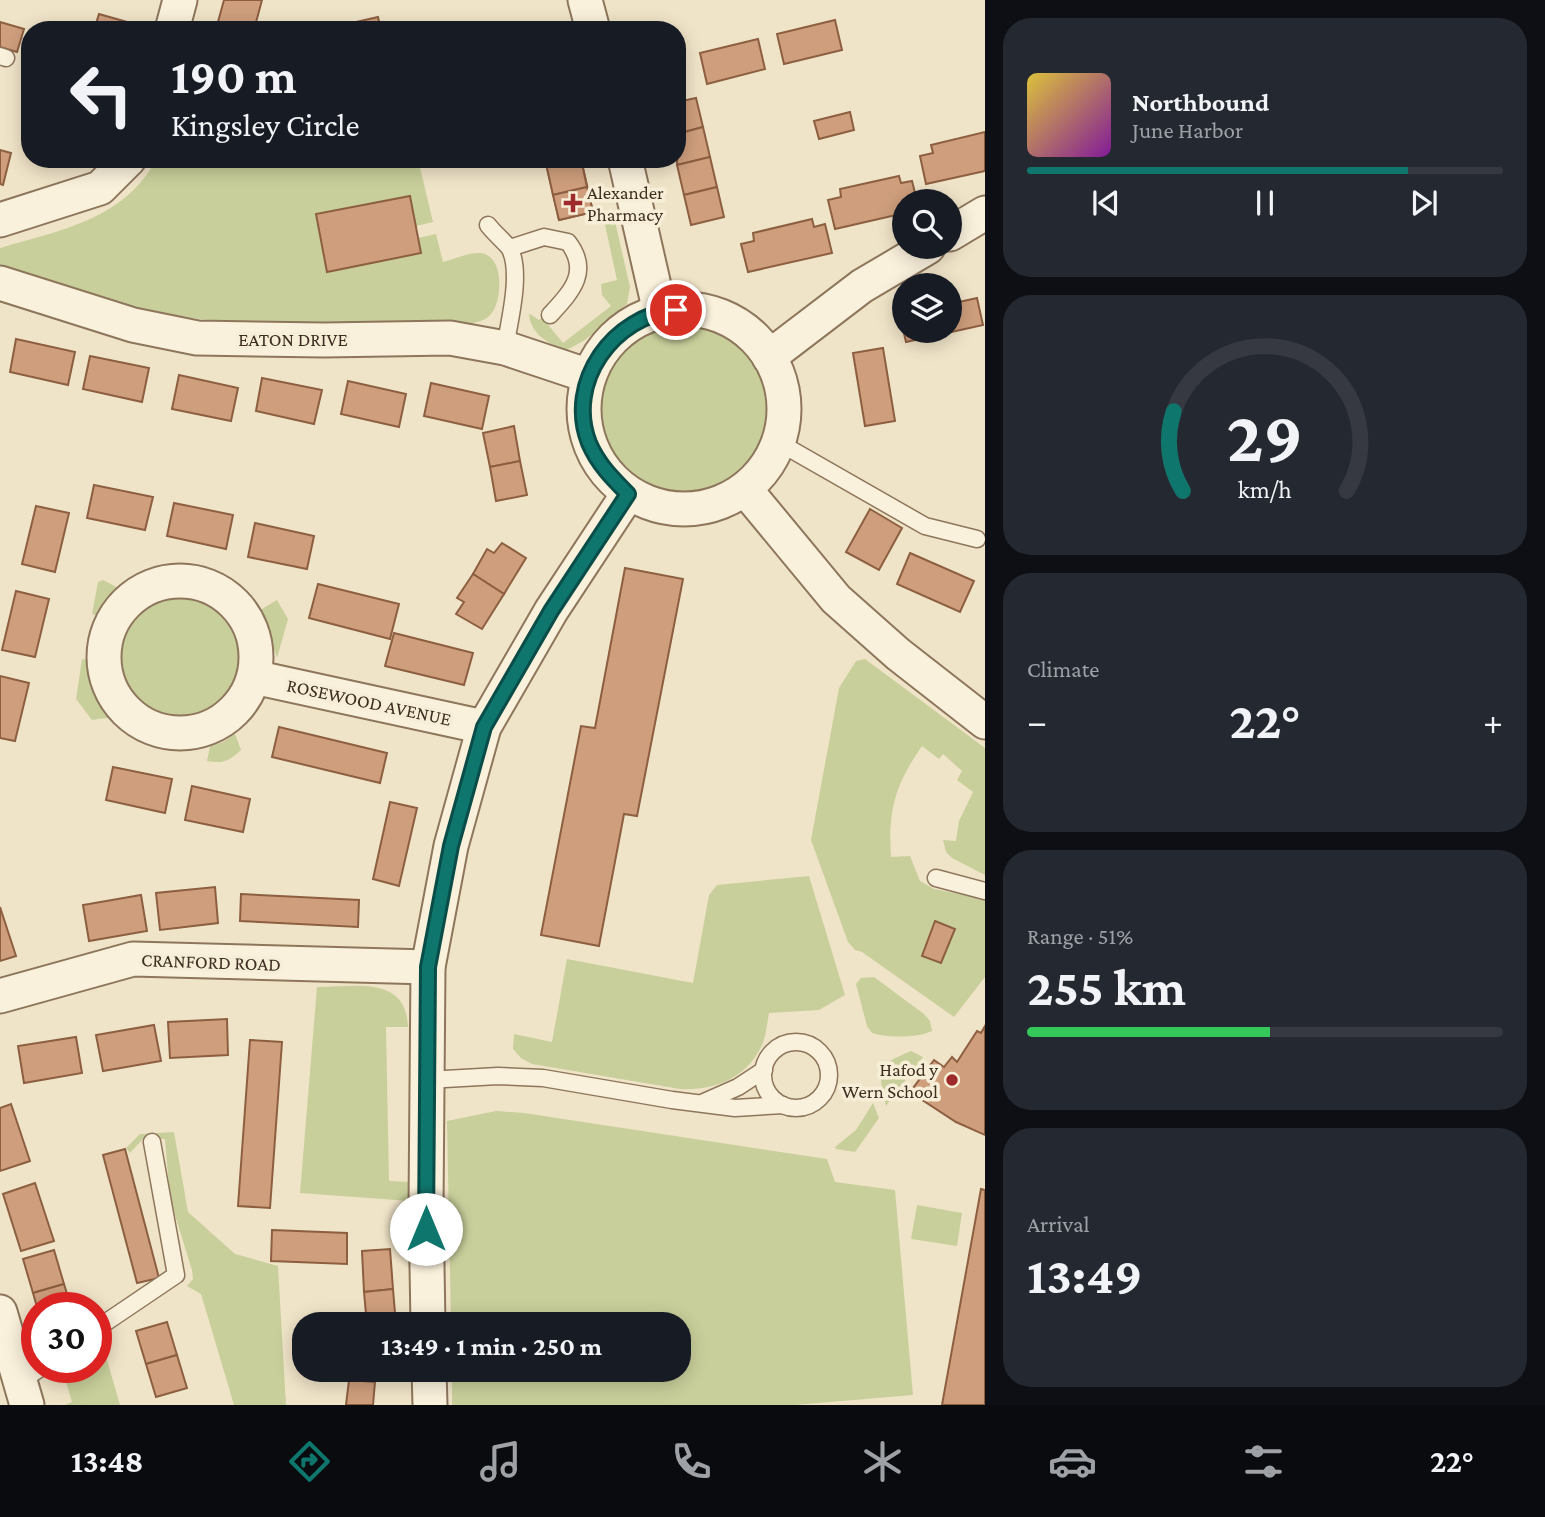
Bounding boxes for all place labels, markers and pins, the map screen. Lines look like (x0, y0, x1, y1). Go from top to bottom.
place label: Alexander Pharmacy (587, 182, 664, 225)
marker: Alexander Pharmacy (565, 195, 581, 211)
pin (646, 280, 706, 340)
place label: Hafod y Wern School (842, 1059, 938, 1102)
marker: Hafod y Wern School (944, 1072, 960, 1088)

